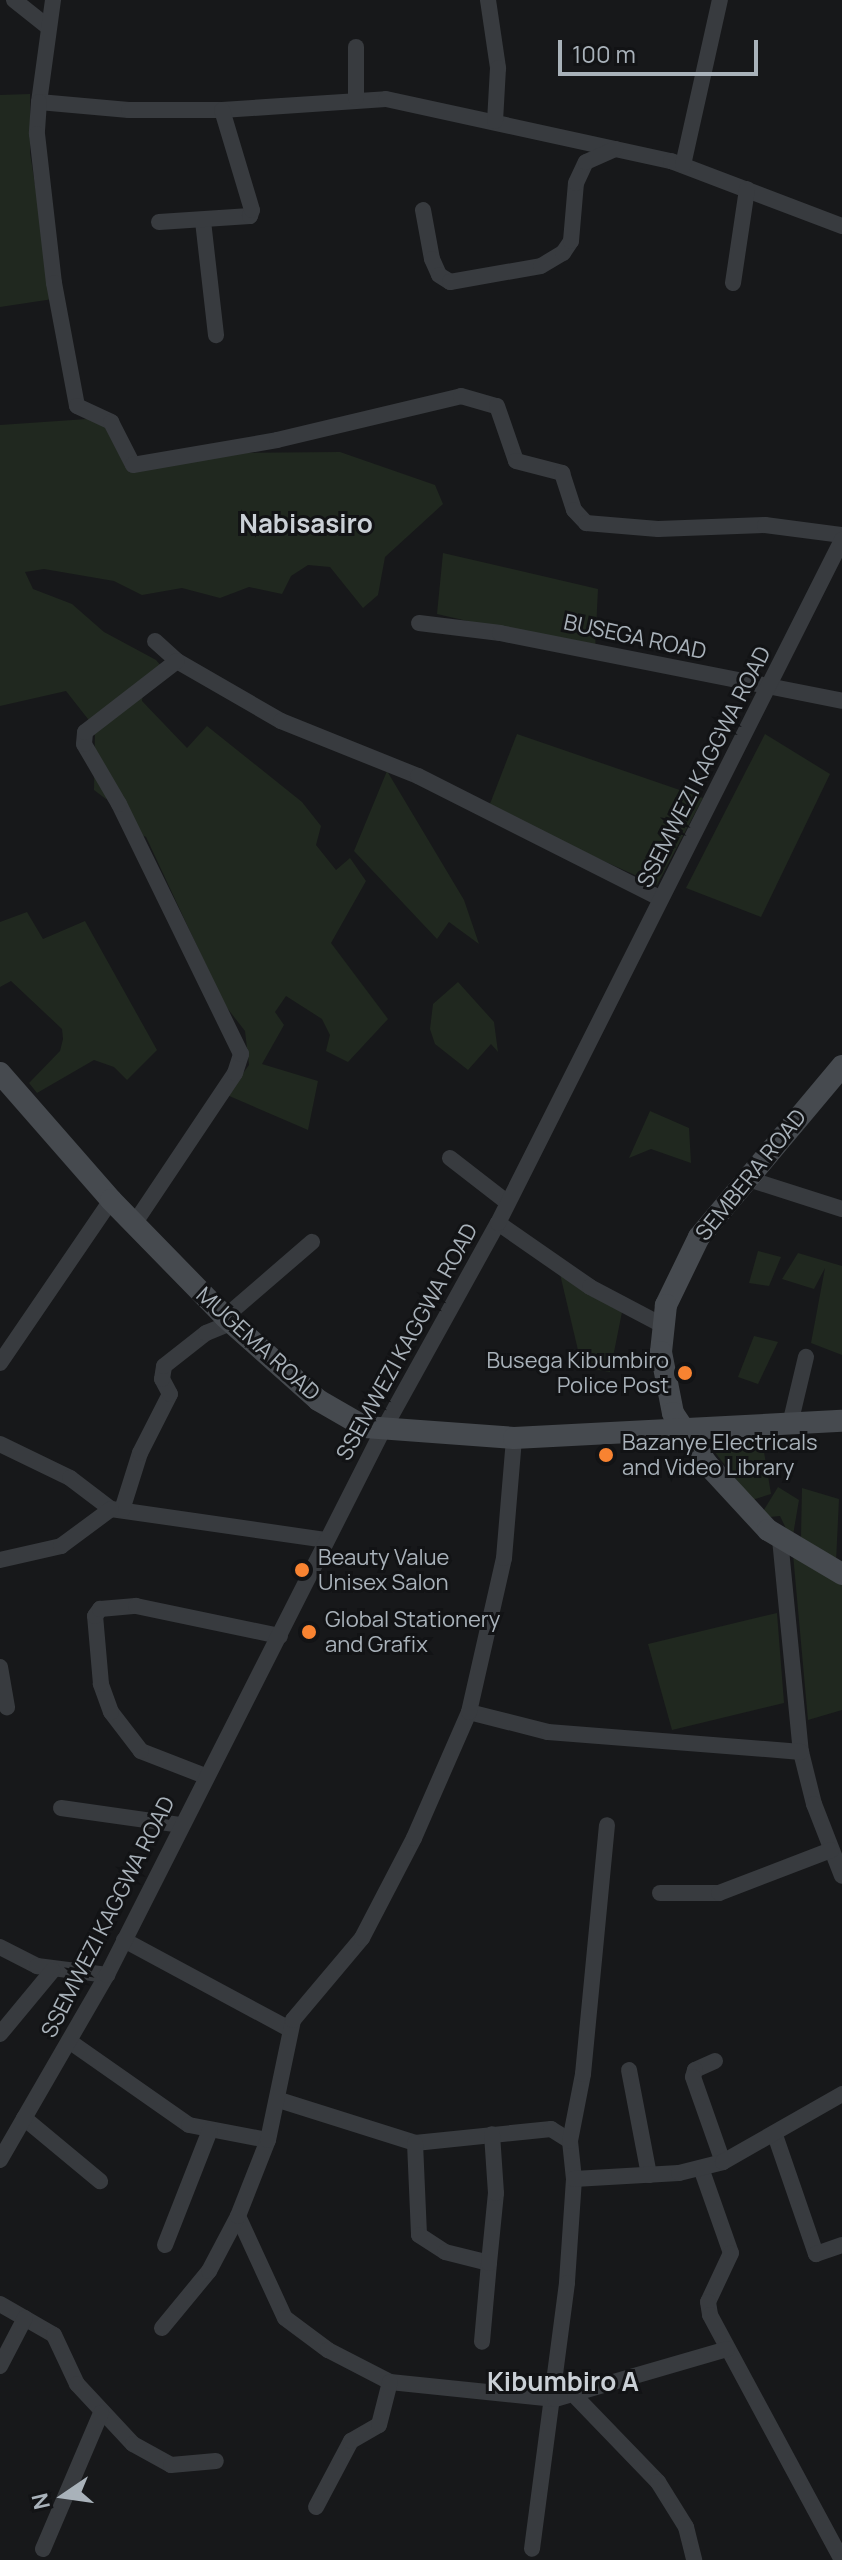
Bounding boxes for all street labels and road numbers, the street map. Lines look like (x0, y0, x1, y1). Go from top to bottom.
street label: BUSEGA ROAD (561, 609, 709, 665)
street label: SSEMWEZI KAGGWA ROAD (632, 642, 776, 892)
street label: SEMBERA ROAD (690, 1104, 812, 1246)
street label: SSEMWEZI KAGGWA ROAD (331, 1219, 483, 1465)
street label: MUGEMA ROAD (191, 1282, 325, 1406)
street label: SSEMWEZI KAGGWA ROAD (36, 1792, 180, 2042)

